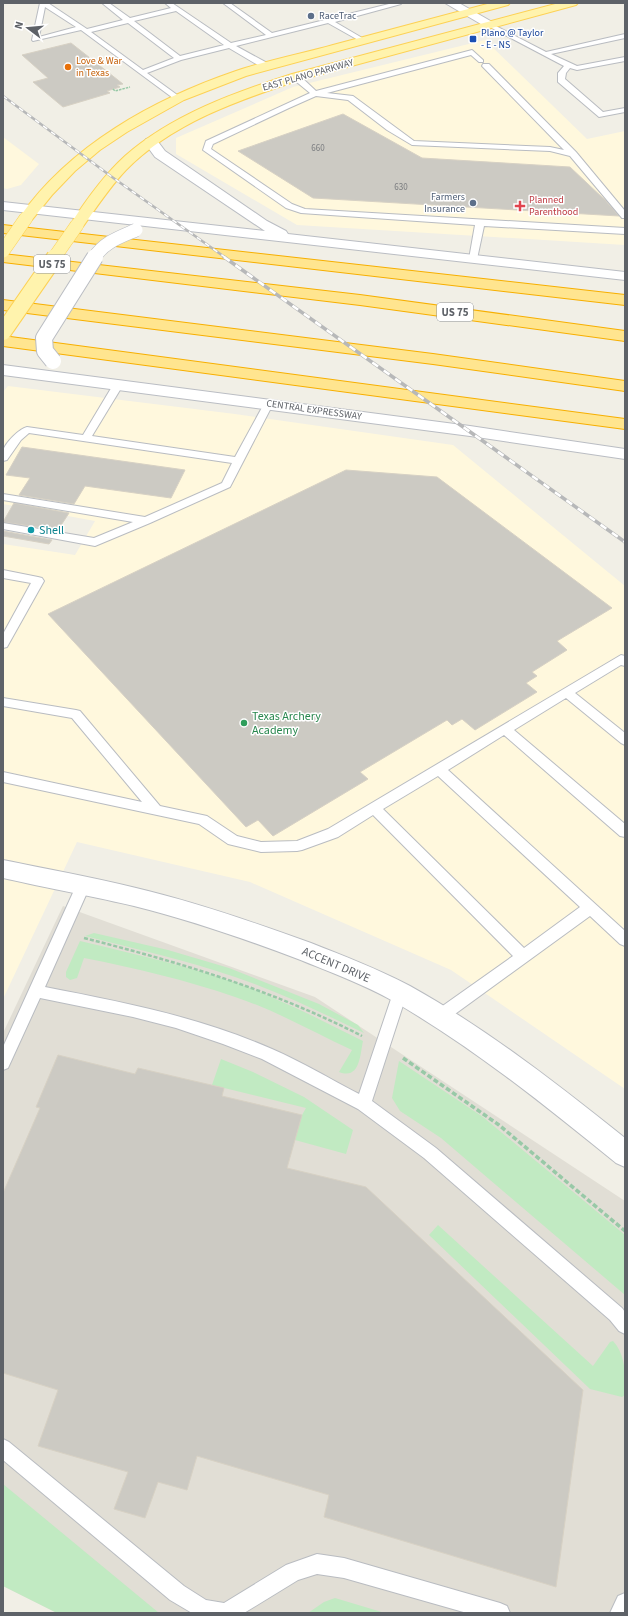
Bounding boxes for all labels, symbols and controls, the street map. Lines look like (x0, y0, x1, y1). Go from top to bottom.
north arrow (8, 8, 48, 48)
place label: RaceTrac (319, 9, 357, 23)
marker: RaceTrac (306, 11, 316, 21)
text: N (11, 20, 27, 31)
place label: Plano @ Taylor - E - NS (481, 26, 544, 52)
marker: Plano @ Taylor - E - NS (468, 34, 478, 44)
place label: Love & War in Texas (76, 54, 123, 80)
street label: EAST PLANO PARKWAY (261, 55, 355, 95)
marker: Love & War in Texas (63, 62, 73, 72)
house number: 660 (311, 142, 325, 155)
house number: 630 (394, 181, 408, 194)
place label: Farmers Insurance (424, 190, 465, 216)
place label: Planned Parenthood (529, 193, 578, 219)
marker: Farmers Insurance (468, 198, 478, 208)
marker: Planned Parenthood (514, 200, 526, 212)
road number: US 75 (34, 255, 70, 273)
road number: US 75 (437, 303, 473, 321)
street label: CENTRAL EXPRESSWAY (265, 396, 363, 424)
place label: Shell (39, 522, 64, 539)
marker: Shell (26, 525, 36, 535)
place label: Texas Archery Academy (252, 708, 321, 739)
marker: Texas Archery Academy (239, 718, 249, 728)
street label: ACCENT DRIVE (299, 943, 373, 987)

